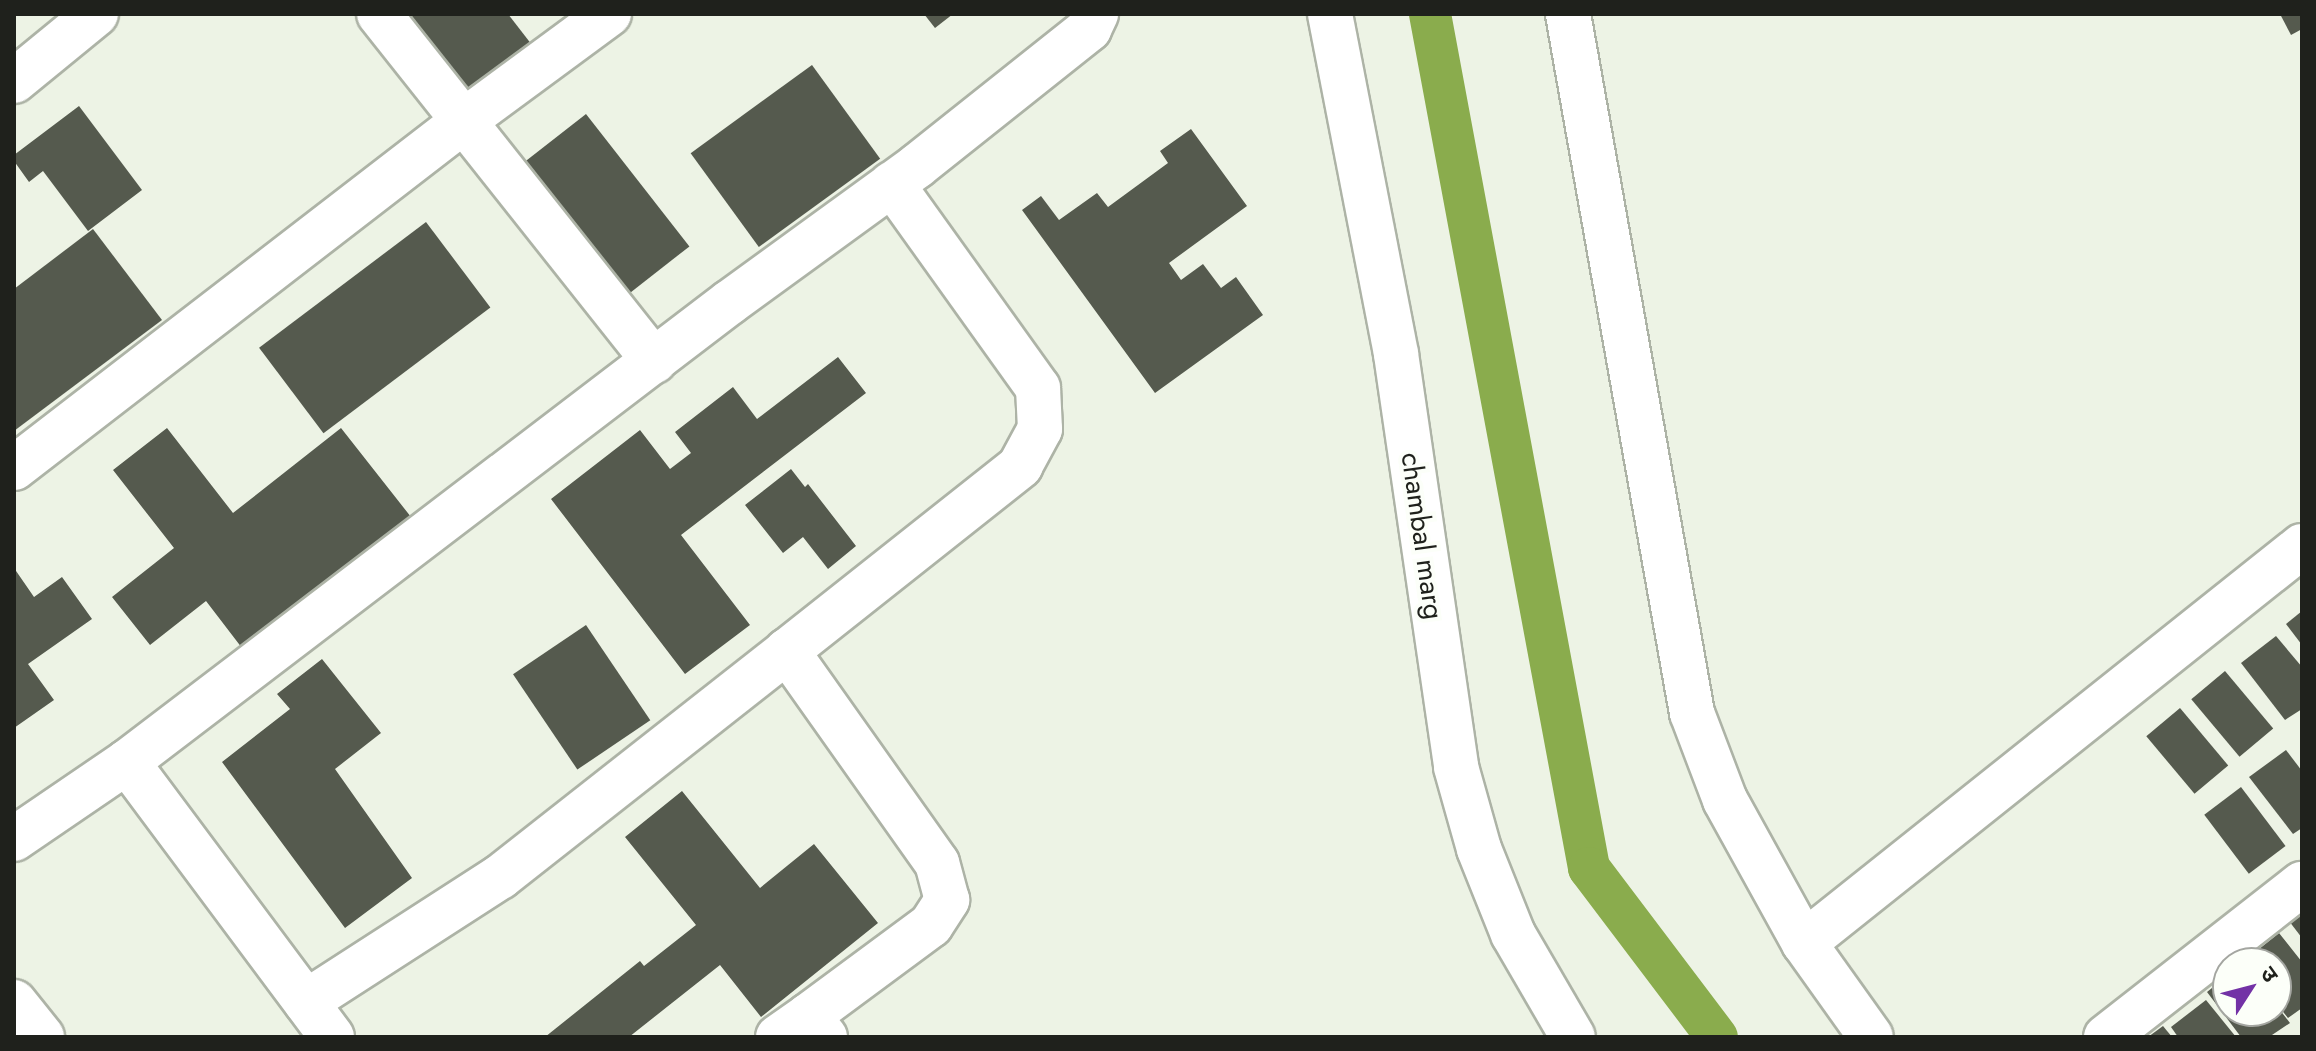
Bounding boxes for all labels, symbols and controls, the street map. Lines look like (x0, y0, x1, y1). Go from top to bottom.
street label: chambal marg (1394, 450, 1450, 622)
north arrow (2212, 947, 2292, 1027)
text: उ (2253, 959, 2287, 989)

